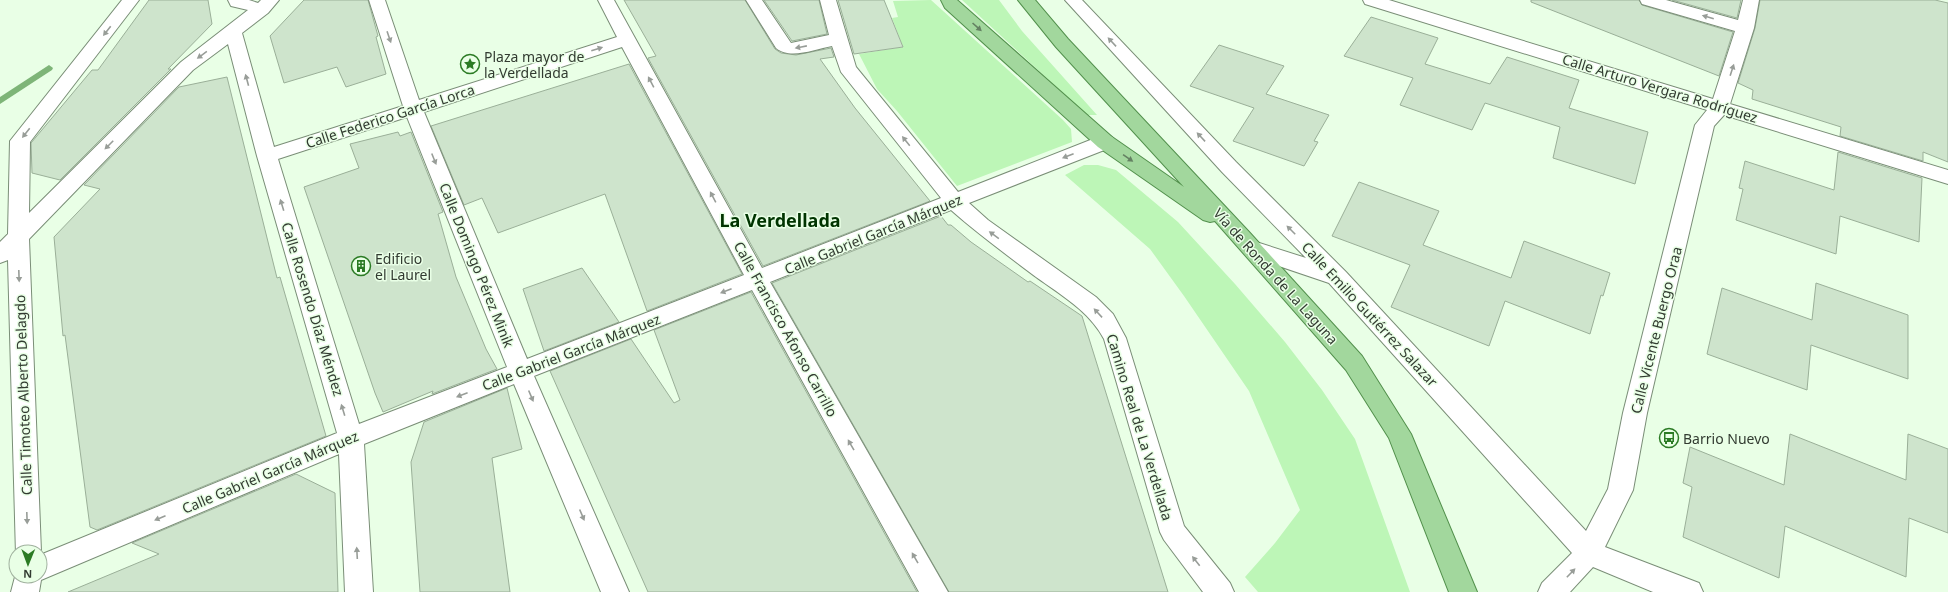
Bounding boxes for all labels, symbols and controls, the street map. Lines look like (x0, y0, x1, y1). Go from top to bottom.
one-way arrow (1702, 14, 1714, 20)
one-way arrow (972, 22, 982, 32)
one-way arrow (102, 25, 111, 36)
one-way arrow (387, 31, 393, 43)
one-way arrow (1107, 37, 1116, 47)
one-way arrow (795, 44, 807, 50)
one-way arrow (591, 46, 603, 52)
place label: Plaza mayor de la Verdellada (484, 47, 585, 82)
street label: Calle Arturo Vergara Rodríguez (1560, 49, 1760, 127)
one-way arrow (197, 51, 207, 59)
place icon: Plaza mayor de la Verdellada (459, 53, 481, 75)
one-way arrow (1729, 63, 1735, 75)
one-way arrow (243, 74, 249, 86)
one-way arrow (648, 77, 655, 88)
street label: Calle Federico García Lorca (303, 80, 477, 152)
one-way arrow (22, 127, 31, 138)
one-way arrow (1196, 132, 1206, 142)
one-way arrow (901, 135, 910, 146)
one-way arrow (104, 140, 114, 150)
one-way arrow (431, 154, 437, 165)
one-way arrow (1062, 154, 1074, 160)
one-way arrow (1123, 154, 1133, 162)
street label: Calle Domingo Pérez Minik (435, 180, 519, 351)
street label: Calle Gabriel García Márquez (782, 190, 965, 278)
one-way arrow (710, 191, 716, 203)
one-way arrow (279, 199, 285, 211)
street label: Vía de Ronda de La Laguna (1210, 204, 1342, 348)
district label: La Verdellada (719, 208, 841, 232)
street label: Calle Rosendo Díaz Méndez (277, 220, 349, 399)
one-way arrow (1287, 225, 1296, 235)
one-way arrow (989, 231, 999, 239)
street label: Calle Francisco Afonso Carrillo (730, 238, 842, 420)
street label: Calle Emilio Gutiérrez Salazar (1298, 238, 1442, 391)
street label: Calle Vicente Buergo Oraa (1626, 244, 1686, 416)
place label: Edificio el Laurel (375, 249, 431, 284)
building icon: Edificio el Laurel (350, 255, 372, 277)
one-way arrow (16, 270, 22, 283)
one-way arrow (720, 289, 732, 295)
street label: Calle Timoteo Alberto Delagdo (10, 294, 36, 496)
one-way arrow (1093, 308, 1103, 318)
street label: Calle Gabriel García Márquez (479, 309, 663, 395)
street label: Camino Real de La Verdellada (1102, 331, 1178, 523)
one-way arrow (528, 390, 534, 401)
one-way arrow (455, 392, 467, 398)
one-way arrow (340, 404, 346, 416)
street label: Calle Gabriel García Márquez (179, 426, 361, 518)
bus stop icon: Barrio Nuevo (1658, 427, 1680, 449)
place label: Barrio Nuevo (1683, 429, 1770, 448)
one-way arrow (848, 439, 855, 451)
one-way arrow (580, 510, 586, 522)
one-way arrow (24, 512, 30, 525)
one-way arrow (154, 515, 165, 521)
north arrow (8, 544, 48, 584)
one-way arrow (354, 546, 360, 559)
one-way arrow (912, 552, 919, 564)
one-way arrow (1191, 556, 1200, 567)
text: N (23, 567, 32, 582)
one-way arrow (1566, 567, 1575, 578)

